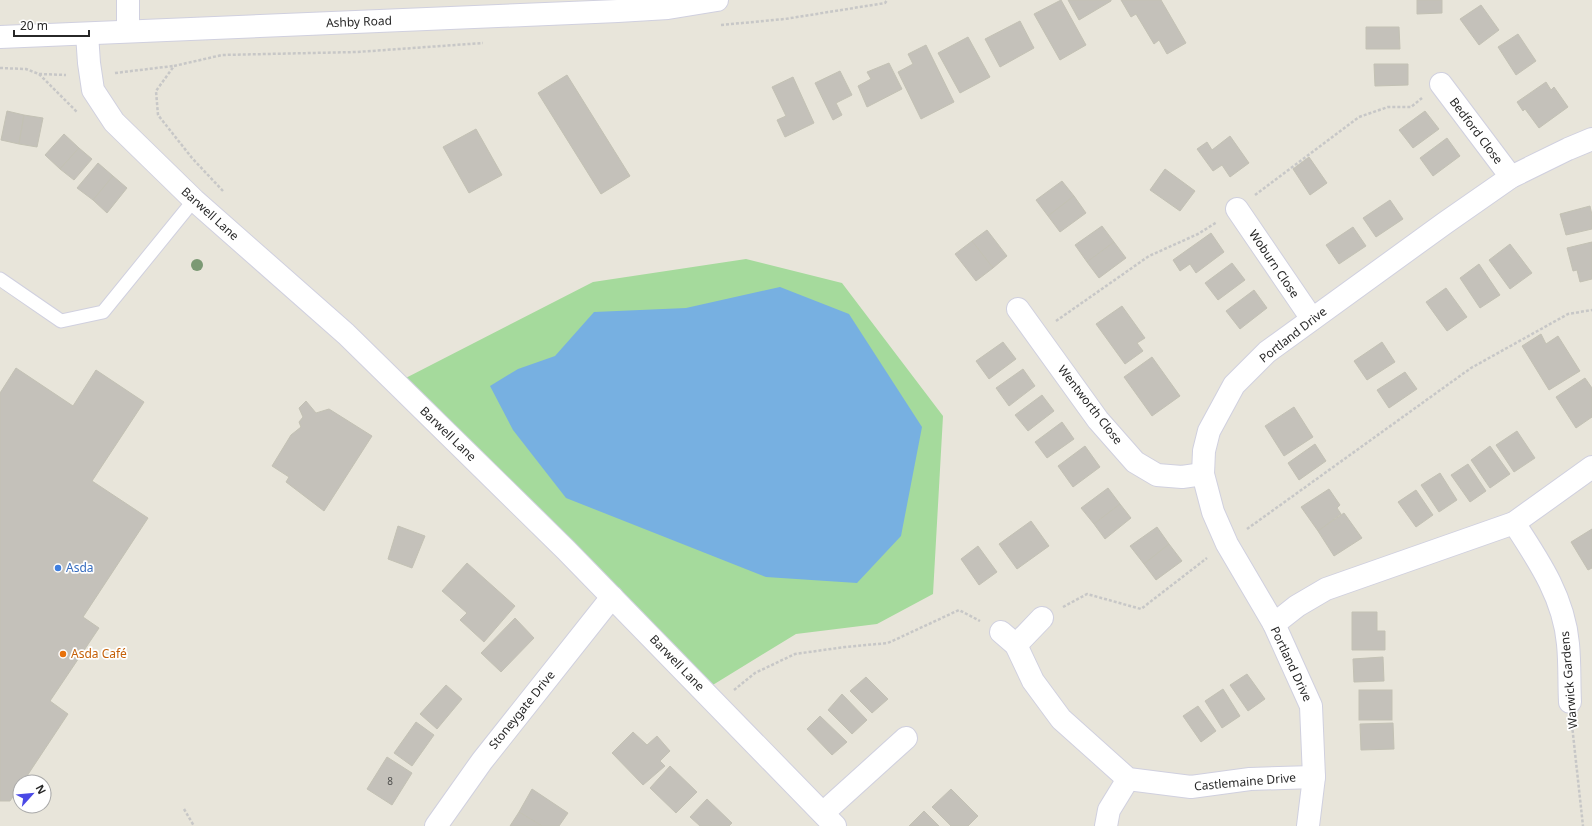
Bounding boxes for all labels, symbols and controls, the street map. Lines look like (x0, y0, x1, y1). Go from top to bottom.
scale bar (14, 12, 89, 38)
street label: Ashby Road (326, 12, 392, 31)
text: 20 m (20, 17, 48, 34)
street label: Bedford Close (1446, 94, 1507, 168)
street label: Barwell Lane (178, 183, 243, 244)
street label: Woburn Close (1245, 226, 1304, 301)
street label: Portland Drive (1255, 303, 1330, 366)
street label: Wentworth Close (1054, 361, 1127, 448)
street label: Barwell Lane (416, 402, 480, 465)
place label: Asda (66, 559, 94, 576)
marker: Asda (53, 563, 63, 573)
street label: Portland Drive (1267, 623, 1316, 704)
street label: Warwick Gardens (1556, 630, 1581, 730)
street label: Barwell Lane (646, 631, 709, 695)
place label: Asda Café (71, 645, 127, 662)
marker: Asda Café (58, 649, 68, 659)
street label: Stoneygate Drive (485, 667, 559, 752)
street label: Castlemaine Drive (1193, 769, 1297, 794)
north arrow (12, 774, 52, 814)
house number: 8 (387, 774, 393, 788)
text: N (33, 782, 50, 797)

